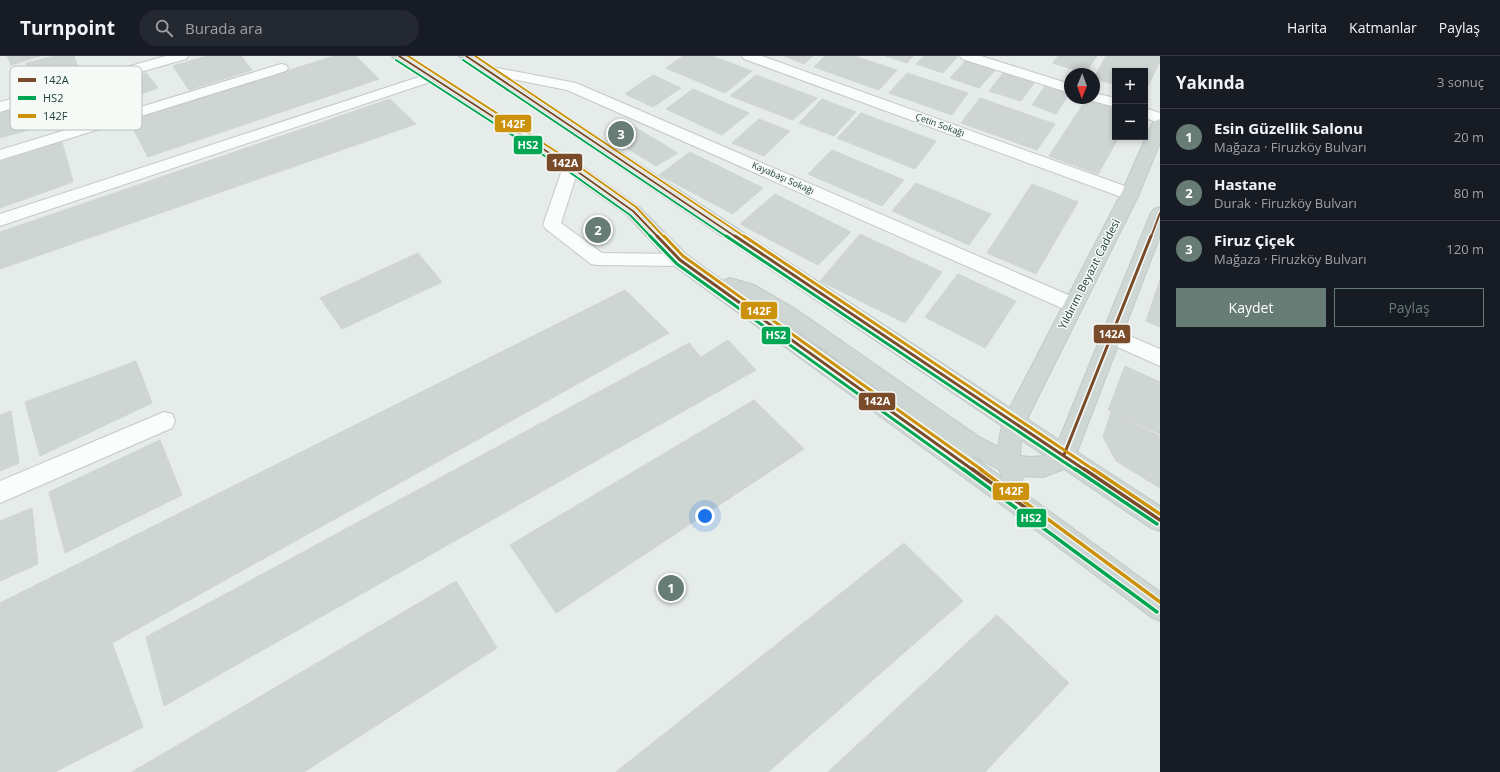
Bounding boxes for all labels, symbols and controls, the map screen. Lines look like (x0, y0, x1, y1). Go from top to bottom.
search box (139, 10, 419, 46)
text: Turnpoint (20, 15, 115, 41)
icon: search (153, 17, 175, 39)
text: Burada ara (185, 18, 263, 38)
text: Harita (1287, 18, 1327, 37)
text: Katmanlar (1349, 18, 1417, 37)
text: Paylaş (1439, 18, 1480, 37)
legend (10, 66, 142, 130)
north arrow (1064, 68, 1100, 104)
map controls (1112, 68, 1148, 140)
button: + (1112, 68, 1148, 104)
text: Yakında (1176, 71, 1245, 94)
text: 142A (43, 72, 69, 87)
text: 3 sonuç (1437, 73, 1484, 91)
text: HS2 (43, 90, 63, 105)
button: − (1112, 104, 1148, 140)
text: 142F (43, 108, 68, 123)
street label: Çetin Sokağı (914, 110, 967, 139)
line badge: 142F (494, 114, 532, 133)
text: 142F (501, 116, 525, 131)
text: Esin Güzellik Salonu (1214, 118, 1363, 138)
pin: 3 (608, 119, 634, 149)
text: 1 (1185, 128, 1193, 146)
text: 20 m (1454, 128, 1484, 146)
line badge: HS2 (513, 135, 543, 155)
text: HS2 (518, 137, 538, 152)
text: Mağaza · Firuzköy Bulvarı (1214, 138, 1367, 156)
line badge: 142A (546, 153, 583, 172)
text: 142A (552, 155, 579, 170)
street label: Kayabaşı Sokağı (750, 158, 816, 197)
text: Hastane (1214, 174, 1276, 194)
text: 2 (1185, 184, 1193, 202)
text: 80 m (1454, 184, 1484, 202)
text: Durak · Firuzköy Bulvarı (1214, 194, 1357, 212)
pin: 2 (585, 215, 611, 245)
street label: Yıldırım Beyazıt Caddesi (1054, 216, 1123, 331)
text: Firuz Çiçek (1214, 230, 1295, 250)
text: 3 (1185, 240, 1193, 258)
text: 120 m (1446, 240, 1484, 258)
text: Mağaza · Firuzköy Bulvarı (1214, 250, 1367, 268)
button: Kaydet (1176, 288, 1326, 327)
button: Paylaş (1334, 288, 1484, 327)
line badge: 142F (740, 301, 778, 320)
text: 142F (747, 303, 771, 318)
line badge: 142A (1093, 324, 1131, 344)
line badge: HS2 (761, 326, 791, 345)
text: 142A (1099, 326, 1126, 341)
text: HS2 (766, 327, 786, 342)
line badge: 142A (858, 392, 896, 411)
text: 142A (864, 393, 891, 408)
line badge: 142F (992, 482, 1030, 501)
text: 142F (999, 483, 1023, 498)
your location (695, 506, 715, 526)
line badge: HS2 (1016, 508, 1047, 528)
text: HS2 (1021, 510, 1041, 525)
pin: 1 (658, 573, 684, 603)

